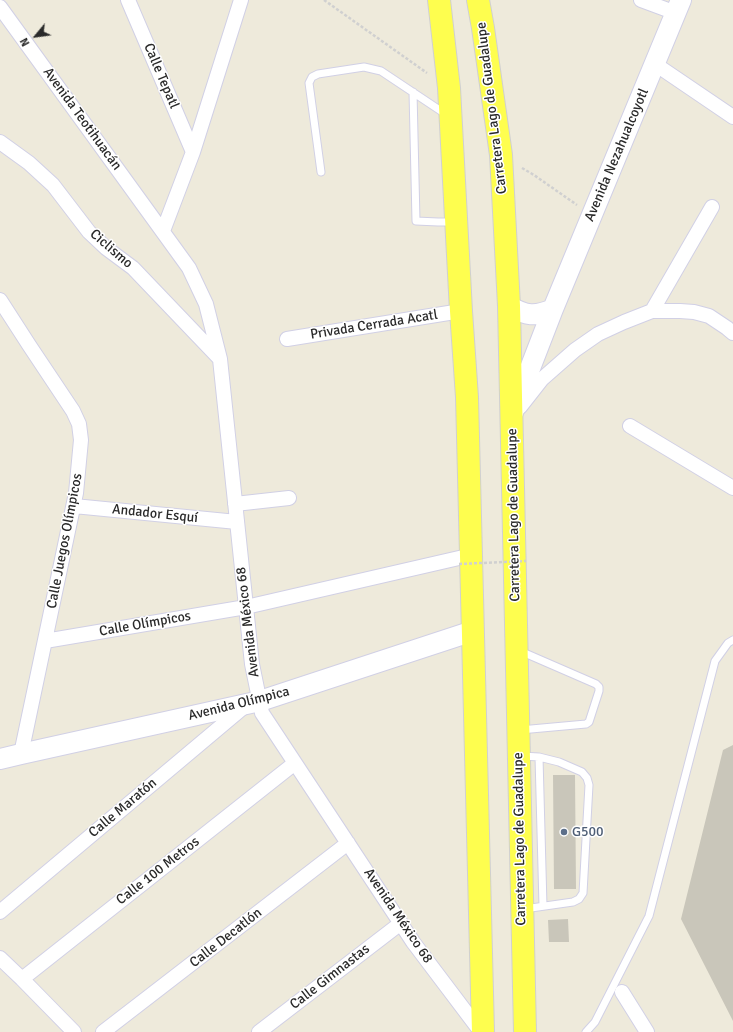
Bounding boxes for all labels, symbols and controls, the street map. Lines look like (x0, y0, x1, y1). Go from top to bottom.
north arrow (16, 16, 56, 56)
street label: Carretera Lago de Guadalupe (473, 21, 511, 195)
text: N (18, 36, 33, 49)
street label: Calle Tepatl (140, 41, 182, 111)
street label: Avenida Teotihuacán (39, 64, 125, 174)
street label: Avenida Nezahualcoyotl (581, 86, 653, 224)
street label: Ciclismo (86, 226, 136, 272)
street label: Privada Cerrada Acatl (309, 307, 439, 343)
street label: Carretera Lago de Guadalupe (504, 428, 524, 602)
street label: Calle Juegos Olímpicos (44, 472, 86, 610)
street label: Andador Esquí (111, 501, 199, 527)
street label: Avenida México 68 (233, 566, 263, 678)
street label: Calle Olímpicos (98, 608, 192, 640)
street label: Avenida Olímpica (187, 683, 291, 725)
street label: Carretera Lago de Guadalupe (510, 752, 530, 926)
street label: Calle Maratón (86, 775, 160, 841)
place label: G500 (572, 824, 604, 840)
marker: G500 (559, 827, 569, 837)
street label: Calle 100 Metros (113, 833, 203, 909)
street label: Avenida México 68 (360, 865, 436, 967)
street label: Calle Decatlón (187, 905, 265, 971)
street label: Calle Gimnastas (287, 941, 373, 1013)

